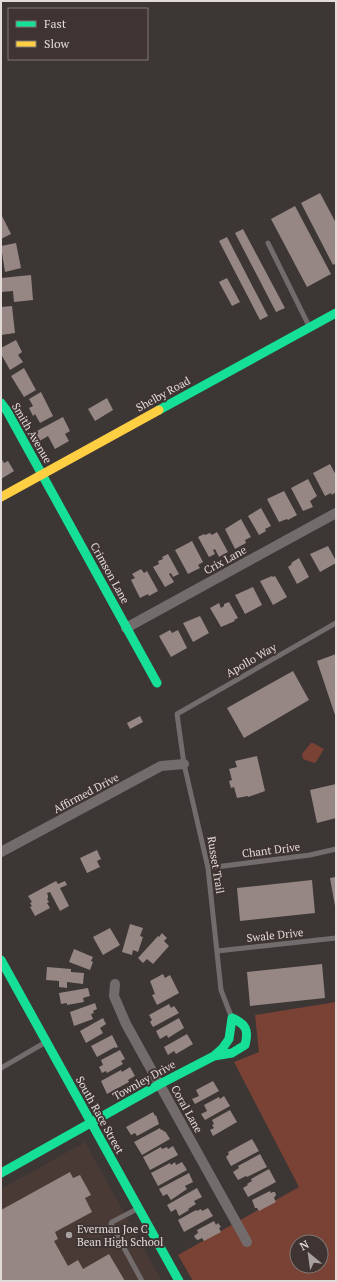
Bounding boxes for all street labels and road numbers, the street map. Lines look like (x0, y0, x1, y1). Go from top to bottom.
street label: Shelby Road (133, 373, 193, 415)
street label: Smith Avenue (9, 400, 55, 466)
street label: Crimson Lane (87, 540, 133, 606)
street label: Crix Lane (201, 542, 249, 577)
street label: Apollo Way (223, 640, 279, 680)
street label: Affirmed Drive (51, 770, 122, 816)
street label: Russet Trail (205, 835, 227, 895)
street label: Chant Drive (241, 839, 301, 861)
street label: Swale Drive (246, 925, 305, 945)
street label: Townley Drive (110, 1057, 178, 1103)
street label: South Race Street (73, 1074, 127, 1156)
street label: Coral Lane (168, 1083, 206, 1136)

